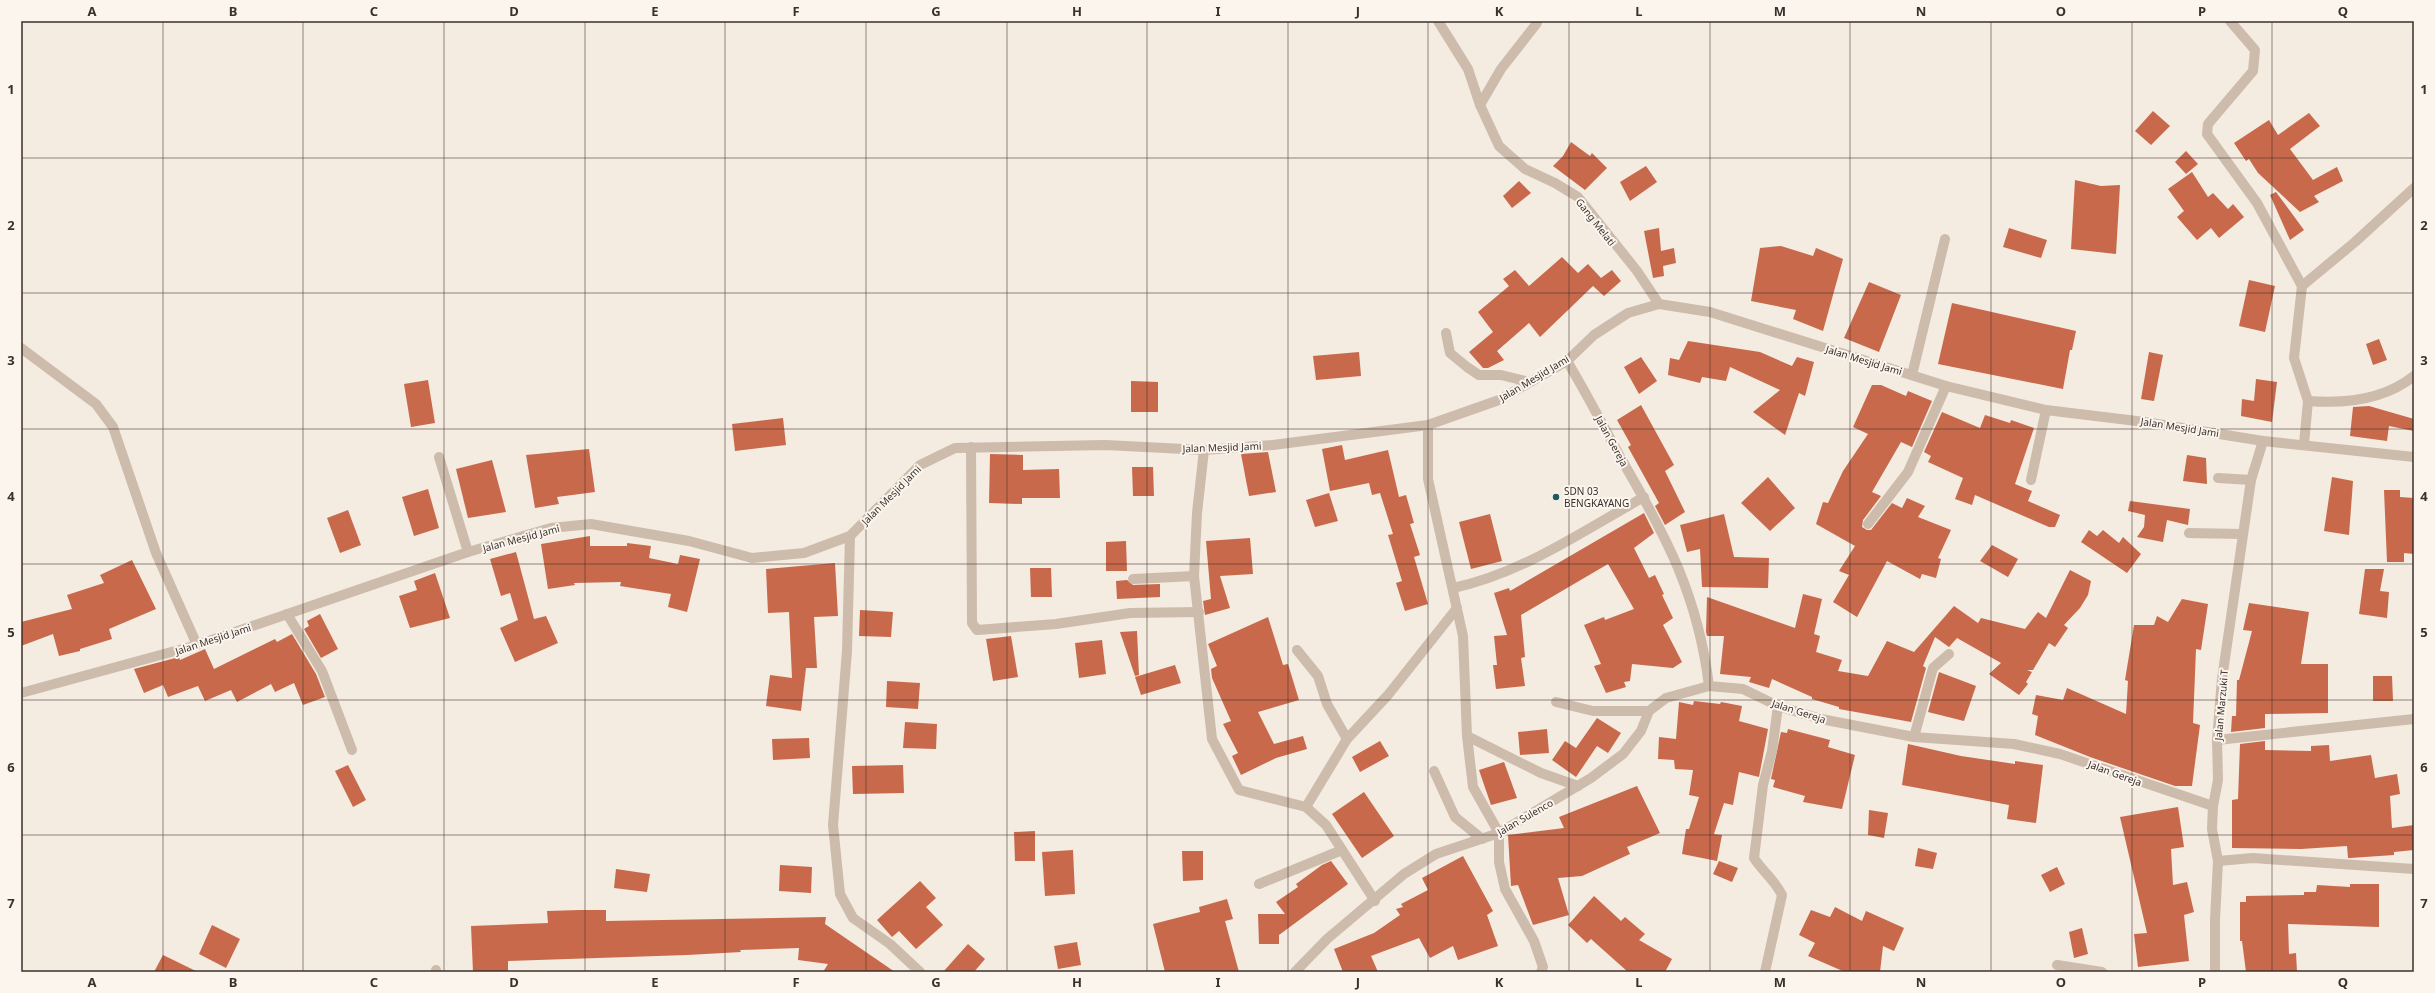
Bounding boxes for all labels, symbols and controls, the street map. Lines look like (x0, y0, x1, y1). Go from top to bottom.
text: A (88, 2, 97, 20)
text: B (229, 2, 237, 20)
text: C (370, 2, 378, 20)
text: D (509, 2, 519, 20)
text: E (651, 2, 659, 20)
text: F (792, 2, 800, 20)
text: G (931, 2, 941, 20)
text: H (1072, 2, 1082, 20)
text: I (1215, 2, 1221, 20)
text: J (1355, 2, 1360, 20)
text: K (1495, 2, 1504, 20)
text: L (1635, 2, 1643, 20)
text: M (1774, 2, 1786, 20)
text: N (1916, 2, 1926, 20)
text: O (2056, 2, 2066, 20)
text: P (2198, 2, 2206, 20)
text: Q (2338, 2, 2348, 20)
text: 1 (7, 80, 15, 98)
text: 1 (2420, 80, 2428, 98)
street label: Gang Melati (1573, 195, 1619, 249)
text: 2 (7, 216, 15, 234)
text: 2 (2420, 216, 2428, 234)
street label: Jalan Mesjid Jami (1823, 341, 1904, 378)
text: 3 (7, 351, 15, 369)
text: 3 (2420, 351, 2428, 369)
street label: Jalan Mesjid Jami (1496, 352, 1571, 405)
street label: Jalan Gereja (1592, 412, 1632, 469)
street label: Jalan Mesjid Jami (2139, 414, 2220, 440)
street label: Jalan Mesjid Jami (1181, 439, 1262, 455)
street label: Jalan Mesjid Jami (857, 462, 924, 529)
place label: SDN 03 BENGKAYANG (1564, 484, 1629, 510)
text: 4 (7, 487, 15, 505)
text: 4 (2420, 487, 2428, 505)
marker: SDN 03 BENGKAYANG (1551, 492, 1561, 502)
street label: Jalan Mesjid Jami (480, 521, 561, 555)
street label: Jalan Mesjid Jami (172, 620, 253, 658)
text: 5 (7, 623, 15, 641)
text: 5 (2420, 623, 2428, 641)
street label: Jalan Marzuki T (2211, 669, 2231, 742)
street label: Jalan Gereja (1769, 695, 1828, 726)
street label: Jalan Gereja (2085, 757, 2144, 789)
text: 6 (7, 758, 15, 776)
text: 6 (2420, 758, 2428, 776)
street label: Jalan Sulenco (1494, 795, 1555, 839)
text: 7 (7, 894, 15, 912)
text: 7 (2420, 894, 2428, 912)
text: A (88, 973, 97, 991)
text: B (229, 973, 237, 991)
text: C (370, 973, 378, 991)
text: D (509, 973, 519, 991)
text: E (651, 973, 659, 991)
text: F (792, 973, 800, 991)
text: G (931, 973, 941, 991)
text: H (1072, 973, 1082, 991)
text: I (1215, 973, 1221, 991)
text: J (1355, 973, 1360, 991)
text: K (1495, 973, 1504, 991)
text: L (1635, 973, 1643, 991)
text: M (1774, 973, 1786, 991)
text: N (1916, 973, 1926, 991)
text: O (2056, 973, 2066, 991)
text: P (2198, 973, 2206, 991)
text: Q (2338, 973, 2348, 991)

